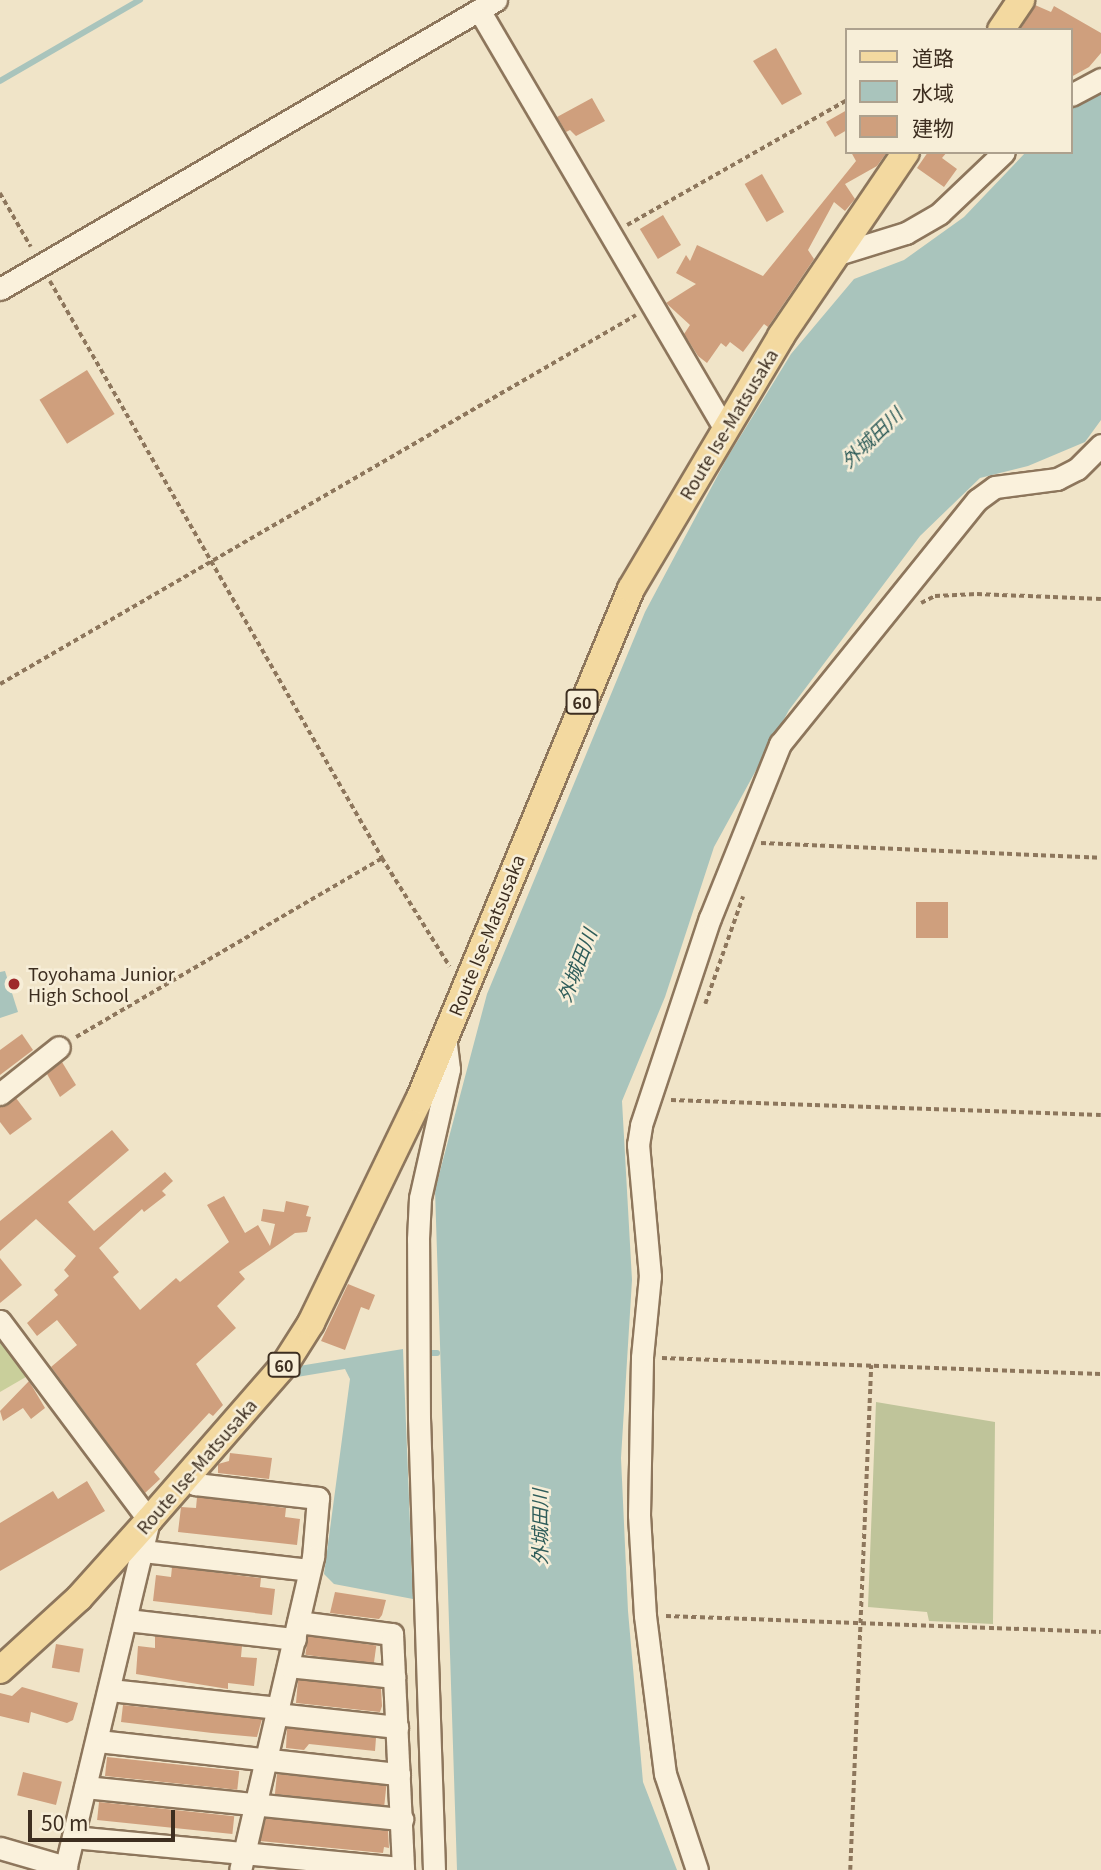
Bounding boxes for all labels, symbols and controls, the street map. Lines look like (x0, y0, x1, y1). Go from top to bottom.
legend (846, 28, 1073, 154)
text: 道路 (912, 42, 954, 72)
text: 水域 (912, 77, 954, 107)
text: 建物 (912, 112, 954, 142)
street label: Route Ise-Matsusaka (674, 345, 782, 503)
water label: 外城田川 (836, 402, 906, 472)
road number: 60 (564, 690, 600, 715)
street label: Route Ise-Matsusaka (444, 851, 528, 1019)
water label: 外城田川 (552, 925, 600, 1005)
place label: Toyohama Junior High School (28, 963, 175, 1006)
marker: Toyohama Junior High School (6, 976, 22, 992)
road number: 60 (266, 1352, 302, 1378)
street label: Route Ise-Matsusaka (131, 1394, 261, 1538)
water label: 外城田川 (528, 1489, 550, 1565)
scale bar (32, 1797, 178, 1841)
text: 50 m (41, 1807, 88, 1837)

